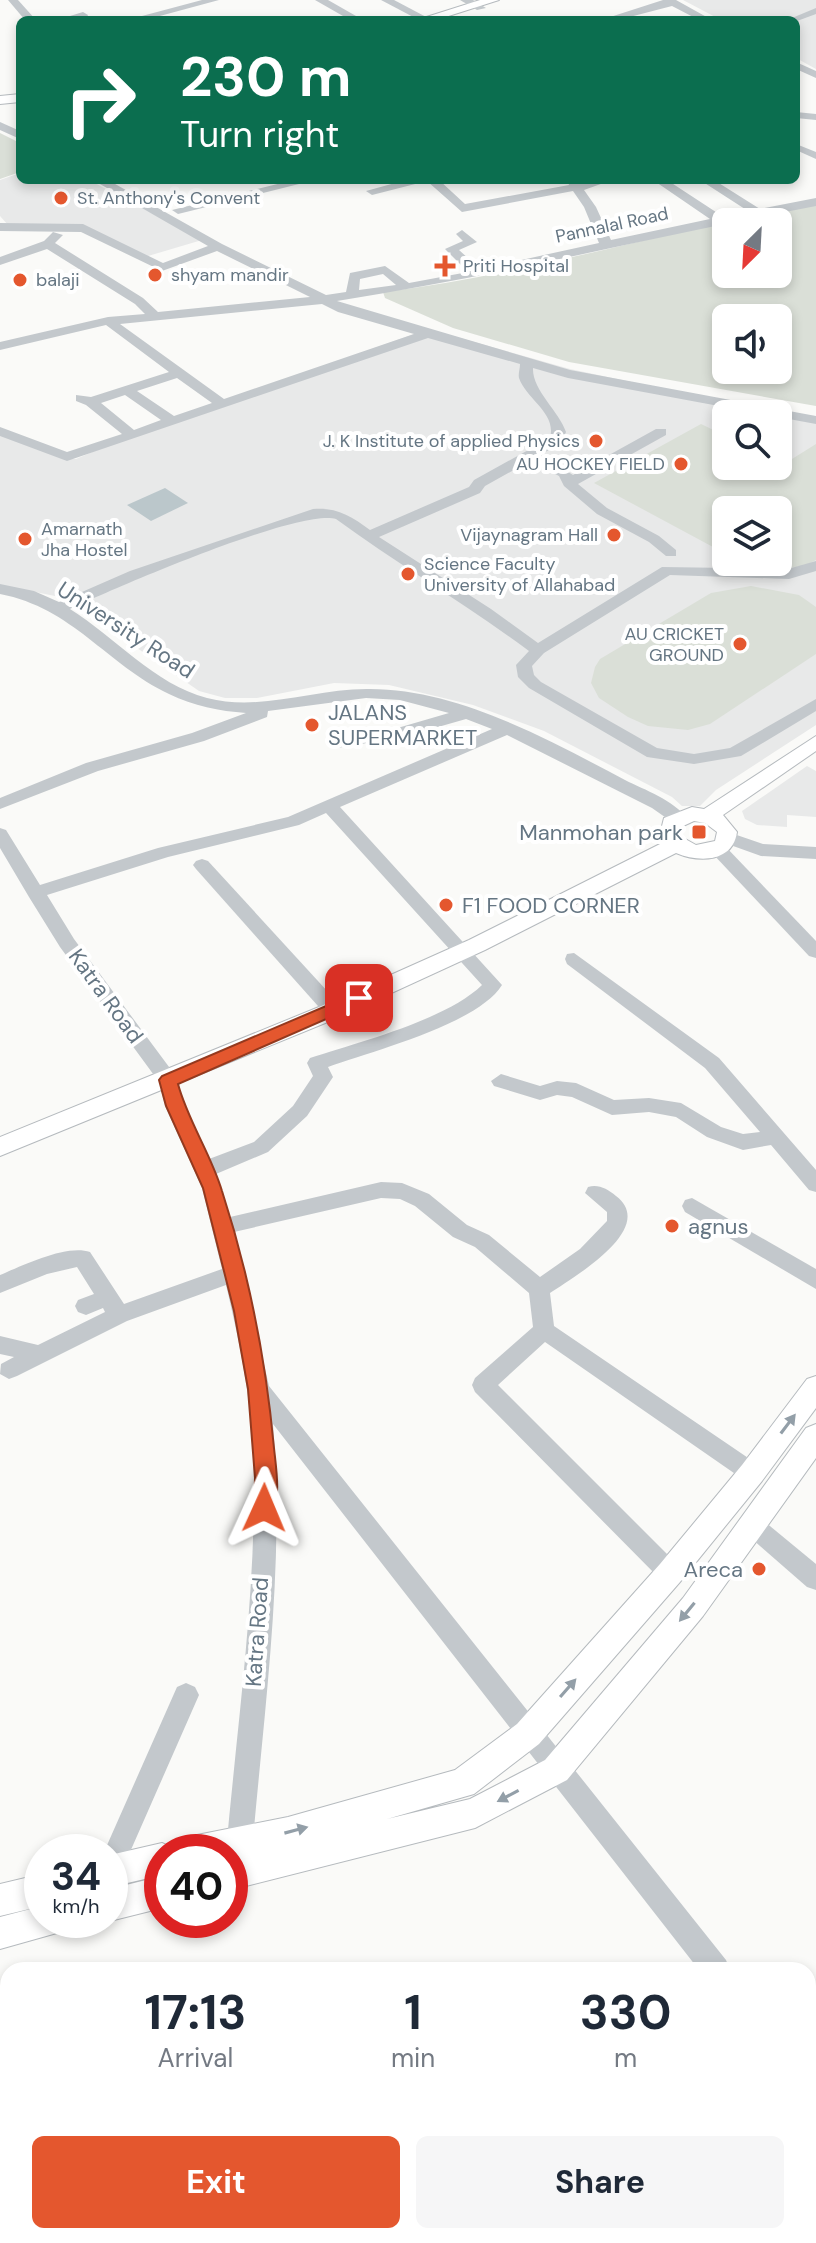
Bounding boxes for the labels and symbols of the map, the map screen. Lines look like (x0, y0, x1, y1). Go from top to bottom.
place label: St. Anthony's Convent (77, 186, 260, 210)
marker: St. Anthony's Convent (52, 189, 70, 207)
street label: Pannalal Road (553, 201, 671, 249)
north arrow (712, 208, 792, 288)
place label: Priti Hospital (463, 254, 569, 278)
marker: Priti Hospital (434, 255, 456, 277)
place label: shyam mandir (171, 263, 289, 287)
marker: shyam mandir (146, 266, 164, 284)
place label: balaji (36, 268, 80, 292)
marker: balaji (11, 271, 29, 289)
place label: J. K Institute of applied Physics (323, 429, 580, 453)
marker: J. K Institute of applied Physics (587, 432, 605, 450)
place label: AU HOCKEY FIELD (516, 452, 665, 476)
marker: AU HOCKEY FIELD (672, 455, 690, 473)
place label: Amarnath Jha Hostel (41, 517, 128, 562)
place label: Vijaynagram Hall (460, 523, 598, 547)
marker: Vijaynagram Hall (605, 526, 623, 544)
marker: Amarnath Jha Hostel (16, 530, 34, 548)
place label: Science Faculty University of Allahabad (424, 552, 615, 597)
marker: Science Faculty University of Allahabad (399, 565, 417, 583)
street label: University Road (52, 575, 200, 685)
place label: AU CRICKET GROUND (625, 622, 724, 667)
marker: AU CRICKET GROUND (731, 635, 749, 653)
place label: JALANS SUPERMARKET (328, 698, 477, 752)
marker: JALANS SUPERMARKET (303, 716, 321, 734)
place label: Manmohan park (519, 818, 683, 847)
marker: Manmohan park (690, 823, 708, 841)
place label: F1 FOOD CORNER (462, 891, 640, 920)
marker: F1 FOOD CORNER (437, 896, 455, 914)
street label: Katra Road (62, 943, 150, 1049)
pin (325, 964, 393, 1032)
place label: agnus (688, 1212, 749, 1241)
marker: agnus (663, 1217, 681, 1235)
one-way arrow (780, 1414, 796, 1434)
position arrow (222, 1466, 306, 1550)
place label: Areca (684, 1555, 743, 1584)
marker: Areca (750, 1560, 768, 1578)
street label: Katra Road (239, 1576, 275, 1688)
one-way arrow (679, 1602, 696, 1623)
one-way arrow (559, 1679, 576, 1699)
one-way arrow (496, 1789, 519, 1802)
one-way arrow (283, 1823, 308, 1835)
speed limit sign: 40 (144, 1834, 248, 1938)

